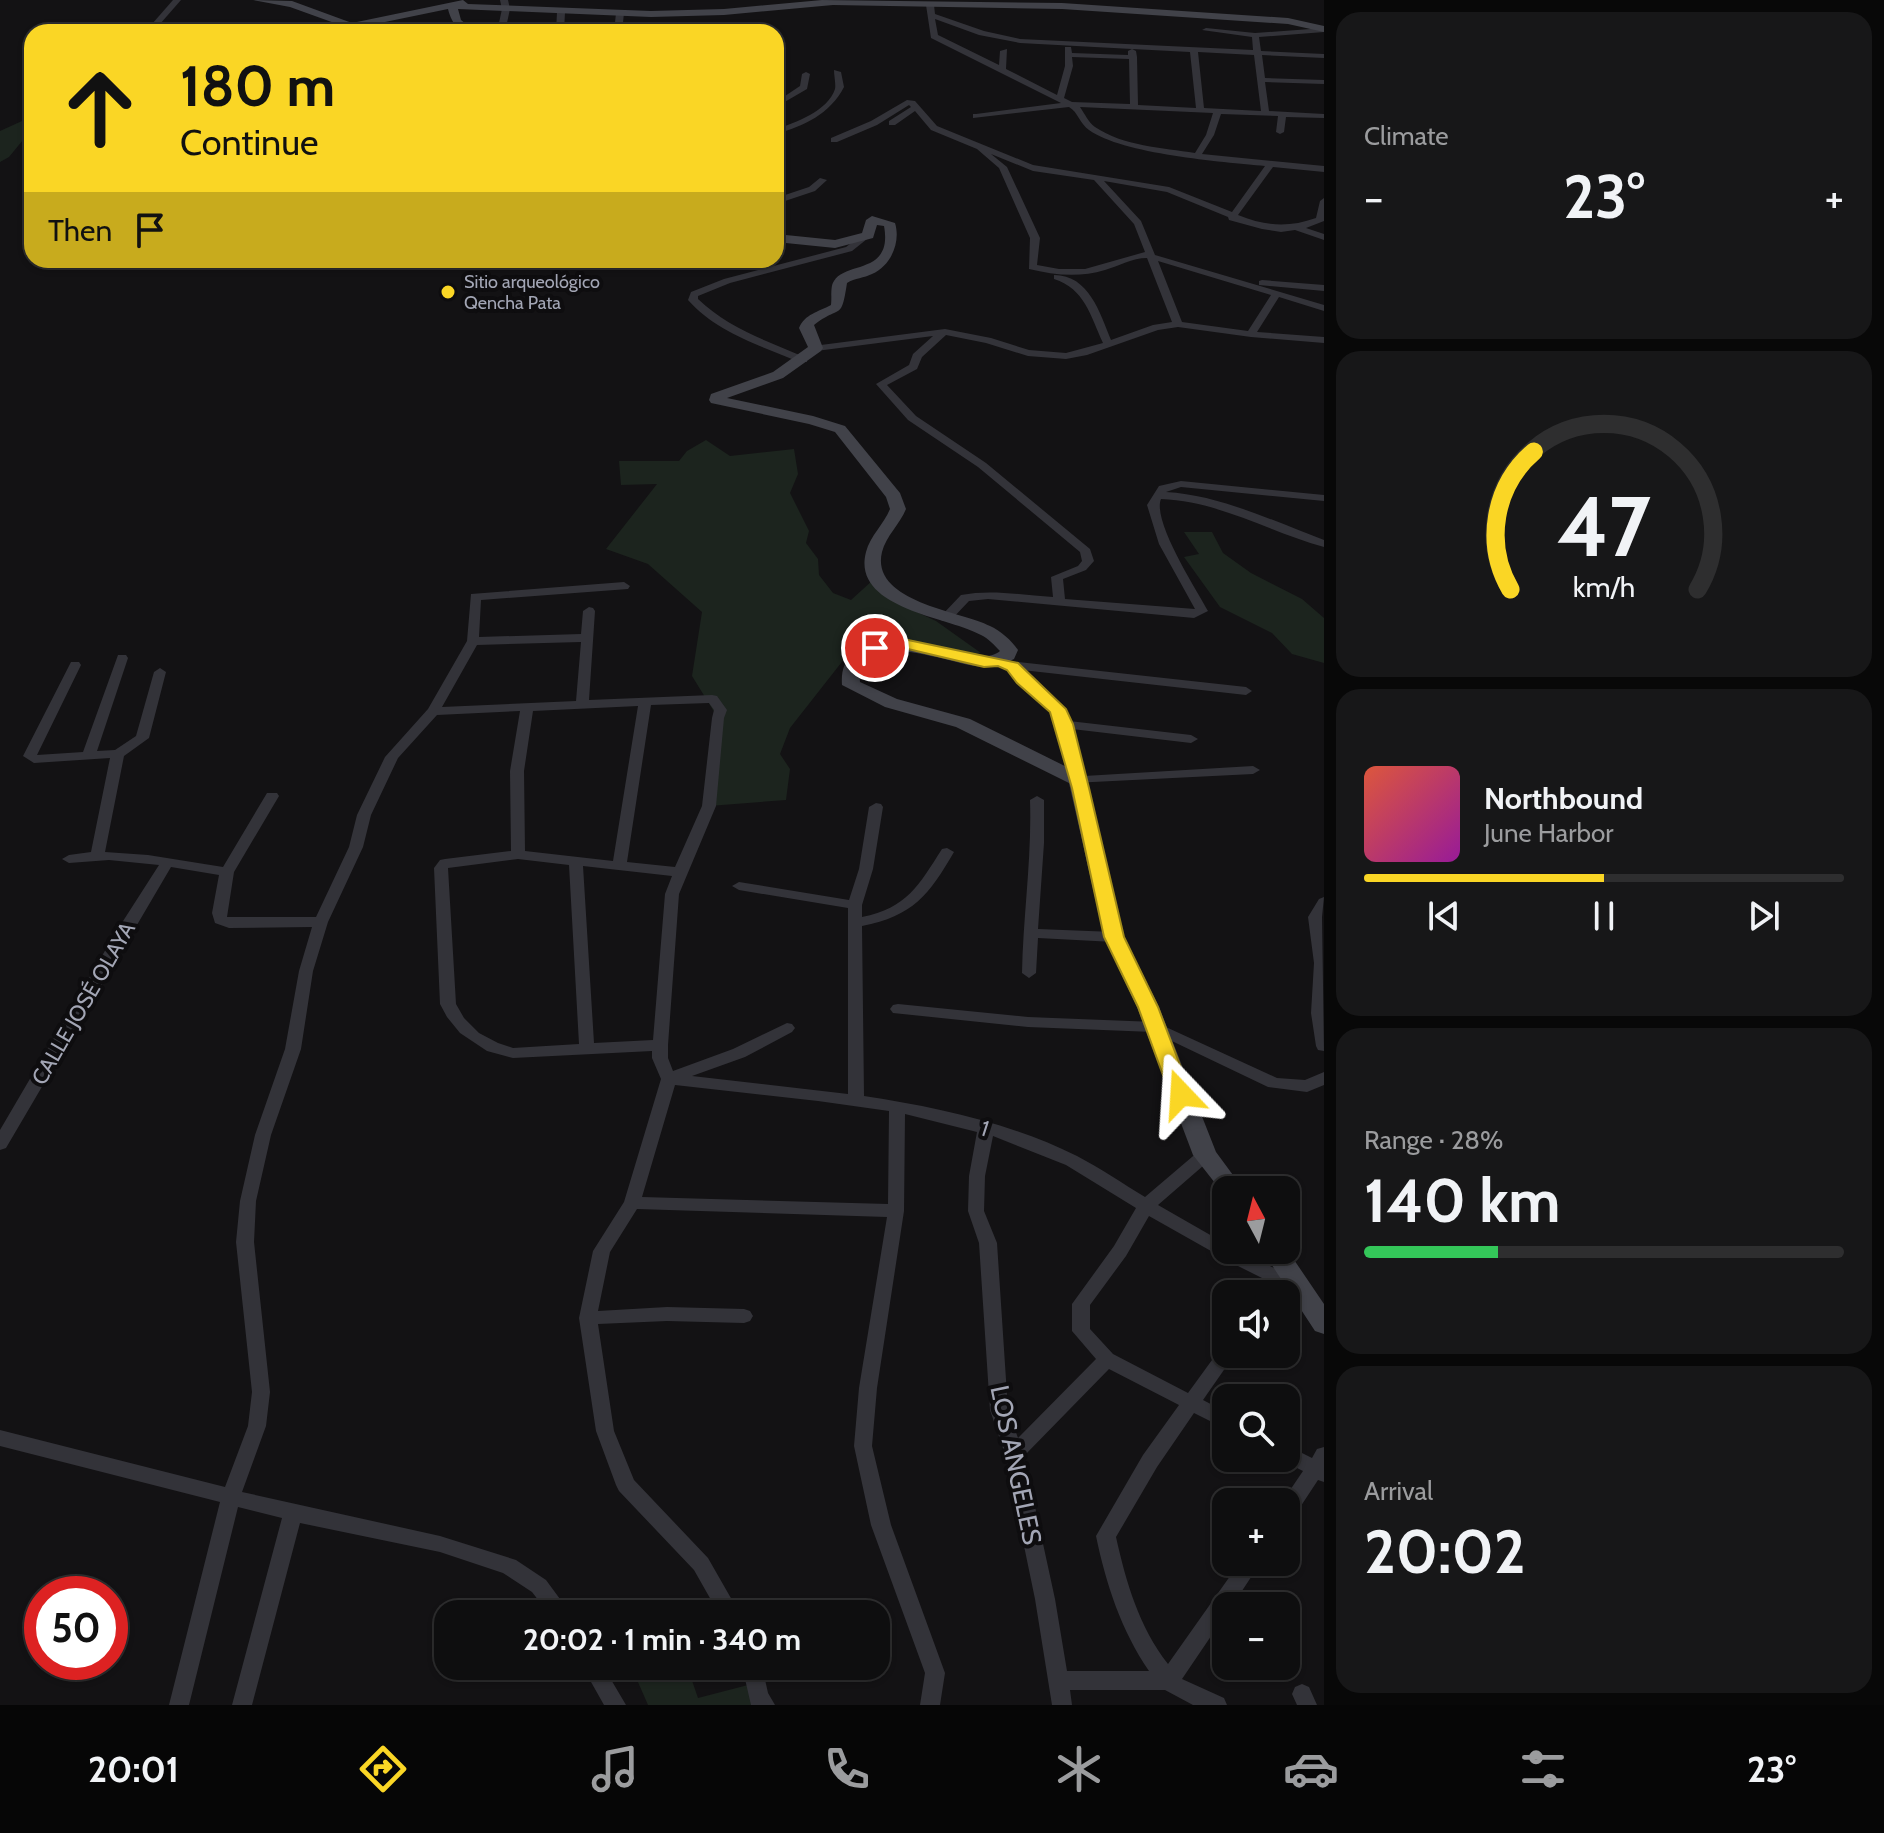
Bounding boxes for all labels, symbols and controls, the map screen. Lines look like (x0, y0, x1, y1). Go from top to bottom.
text: 180 m (180, 52, 335, 120)
icon: ahead (48, 56, 152, 160)
text: Continue (180, 120, 319, 164)
text: Climate (1364, 120, 1449, 152)
text: 23° (1563, 160, 1645, 233)
text: − (1364, 171, 1383, 224)
text: + (1825, 171, 1844, 224)
icon: arrive (128, 208, 172, 252)
text: Then (48, 212, 112, 249)
place label: Sitio arqueológico Qencha Pata (464, 271, 600, 314)
marker: Sitio arqueológico Qencha Pata (439, 283, 457, 301)
text: 47 (1557, 475, 1651, 576)
text: km/h (1573, 569, 1635, 604)
pin (841, 614, 909, 682)
icon: arrive (853, 626, 897, 670)
text: Northbound (1484, 780, 1643, 817)
text: June Harbor (1484, 817, 1613, 849)
icon: previous (1422, 894, 1466, 938)
icon: pause (1582, 894, 1626, 938)
icon: next (1742, 894, 1786, 938)
street label: CALLE JOSÉ OLAYA (26, 917, 141, 1089)
position arrow (1139, 1052, 1223, 1136)
street label: 1 (977, 1115, 992, 1142)
text: Range · 28% (1364, 1124, 1503, 1156)
text: 140 km (1364, 1164, 1561, 1237)
north arrow (1212, 1176, 1300, 1264)
map controls (1212, 1176, 1300, 1680)
button: sound (1212, 1280, 1300, 1368)
street label: LOS ANGELES (983, 1382, 1049, 1548)
button: search (1212, 1384, 1300, 1472)
text: Arrival (1364, 1475, 1433, 1507)
button: + (1212, 1488, 1300, 1576)
text: 20:02 (1364, 1515, 1526, 1588)
speed limit sign: 50 (24, 1576, 128, 1680)
button: − (1212, 1592, 1300, 1680)
text: 20:02 · 1 min · 340 m (523, 1621, 801, 1658)
icon: directions (355, 1741, 411, 1797)
icon: music (587, 1741, 643, 1797)
icon: phone (819, 1741, 875, 1797)
icon: climate (1051, 1741, 1107, 1797)
icon: car (1283, 1741, 1339, 1797)
icon: filters (1515, 1741, 1571, 1797)
text: 20:01 (88, 1747, 179, 1791)
text: 23° (1747, 1747, 1796, 1791)

